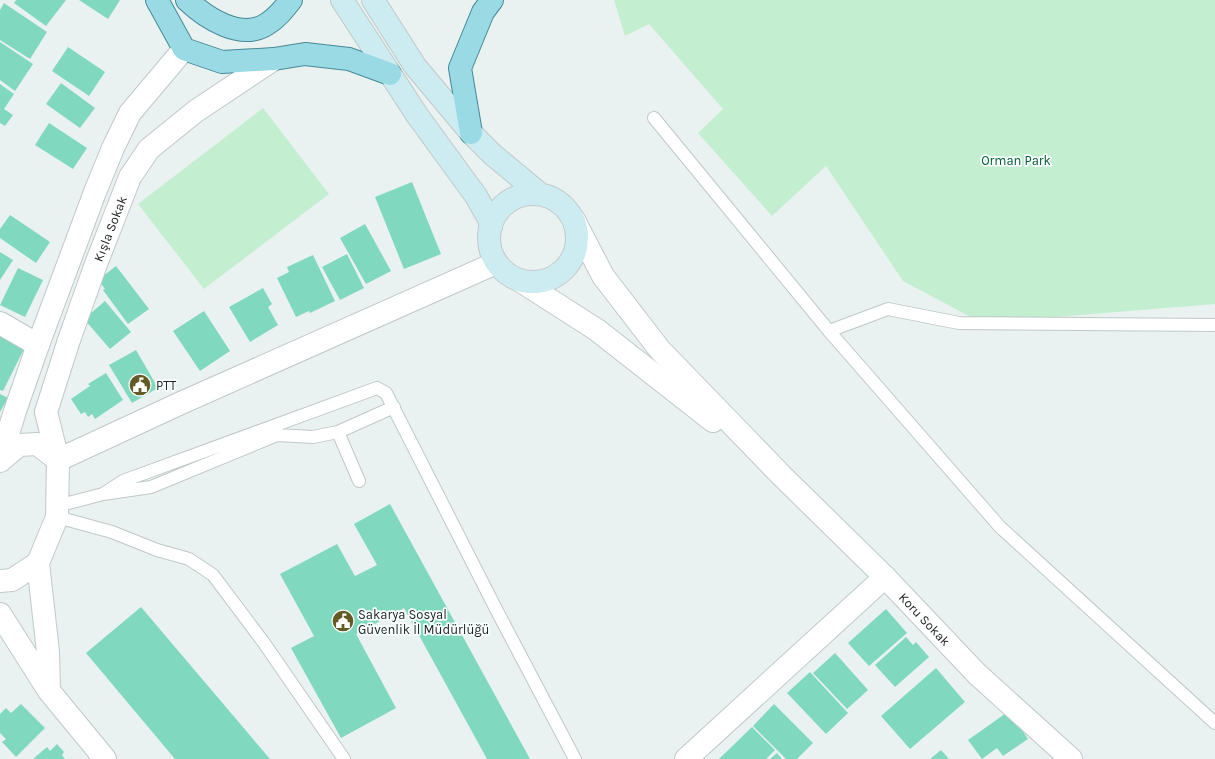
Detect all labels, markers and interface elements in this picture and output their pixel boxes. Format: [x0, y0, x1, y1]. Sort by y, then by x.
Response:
park label: Orman Park [981, 153, 1051, 168]
street label: Kışla Sokak [90, 194, 129, 264]
public building icon: PTT [127, 372, 153, 398]
place label: PTT [156, 378, 177, 393]
street label: Koru Sokak [896, 589, 953, 649]
place label: Sakarya Sosyal Güvenlik İl Müdürlüğü [358, 607, 489, 637]
public building icon: Sakarya Sosyal Güvenlik İl Müdürlüğü [330, 608, 356, 634]

